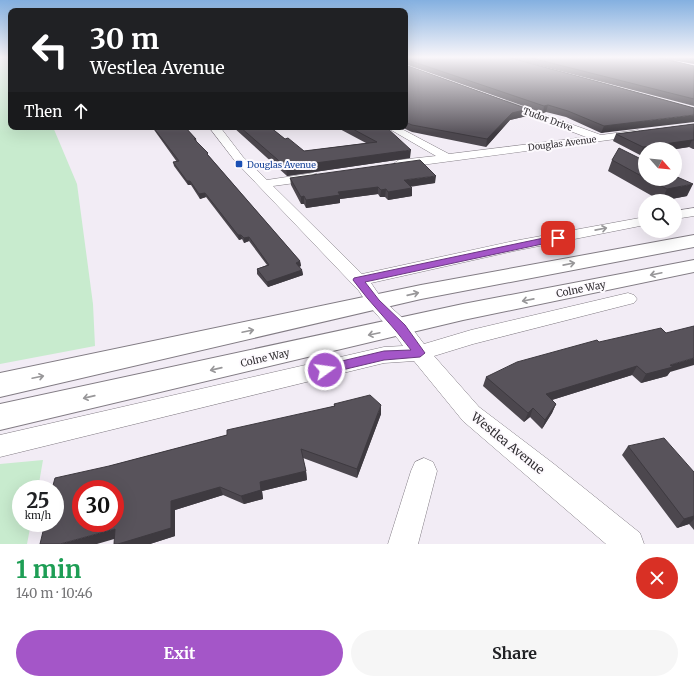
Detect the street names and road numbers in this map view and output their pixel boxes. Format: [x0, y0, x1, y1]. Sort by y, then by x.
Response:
street label: Tudor Drive [522, 105, 575, 133]
street label: Douglas Avenue [527, 133, 597, 153]
street label: Colne Way [555, 278, 607, 300]
street label: Colne Way [239, 346, 291, 370]
street label: Westlea Avenue [468, 408, 548, 477]

